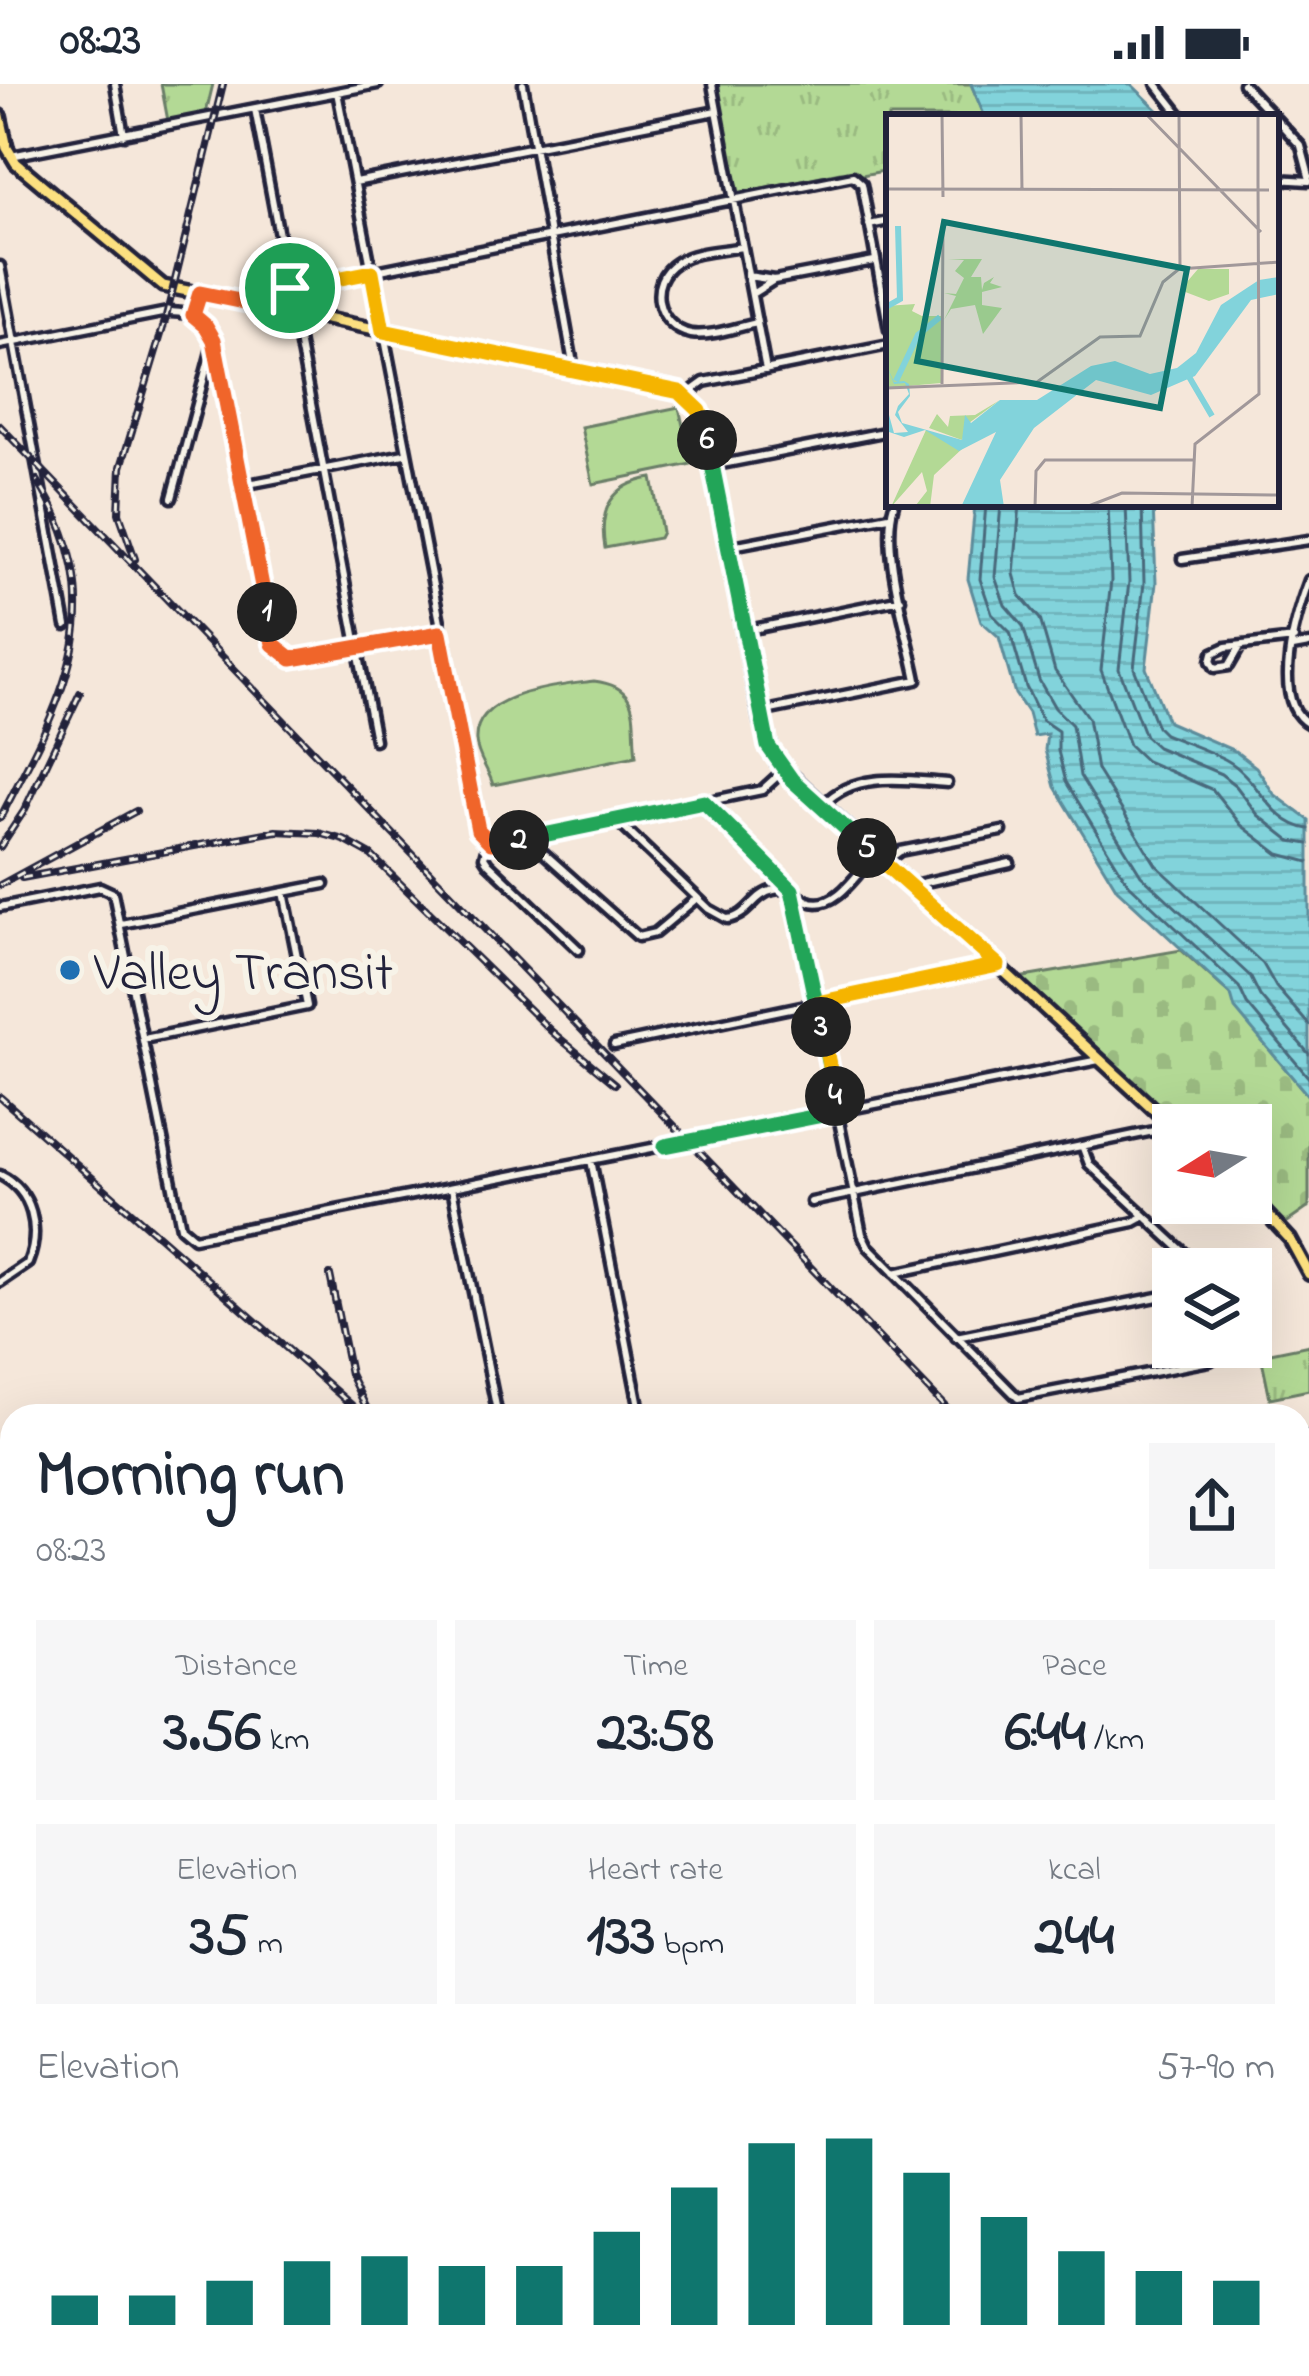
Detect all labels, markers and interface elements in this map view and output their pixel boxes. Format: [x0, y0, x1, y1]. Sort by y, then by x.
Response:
text: 08:23 [60, 9, 141, 75]
inset map [886, 114, 1279, 507]
pin [239, 237, 341, 339]
icon: arrive [257, 255, 323, 321]
pin: 6 [677, 410, 737, 470]
text: 6 [700, 416, 714, 464]
pin: 1 [237, 582, 297, 642]
text: 1 [262, 588, 272, 636]
pin: 2 [489, 810, 549, 870]
text: 2 [511, 816, 527, 864]
pin: 5 [837, 818, 897, 878]
text: 5 [858, 824, 876, 872]
place label: Valley Transit [93, 937, 393, 1015]
marker: Valley Transit [57, 957, 83, 983]
pin: 3 [791, 997, 851, 1057]
text: 3 [814, 1003, 828, 1051]
pin: 4 [805, 1066, 865, 1126]
text: 4 [828, 1072, 842, 1120]
north arrow [1152, 1104, 1272, 1224]
map controls [1152, 1104, 1272, 1368]
button: layers [1152, 1248, 1272, 1368]
text: Morning run [36, 1430, 345, 1526]
button: share [1149, 1443, 1275, 1569]
text: 08:23 [36, 1523, 106, 1580]
text: Distance [176, 1643, 297, 1691]
text: Time [623, 1643, 688, 1691]
text: Pace [1042, 1643, 1107, 1691]
text: 3.56 [163, 1691, 261, 1778]
text: 23:58 [597, 1691, 714, 1778]
text: 6:44 [1005, 1691, 1086, 1778]
text: km [261, 1717, 310, 1765]
text: /km [1086, 1717, 1144, 1765]
text: Elevation [176, 1847, 297, 1895]
text: Heart rate [588, 1847, 723, 1895]
text: kcal [1048, 1847, 1101, 1895]
text: 35 [190, 1895, 249, 1982]
text: 133 [587, 1895, 655, 1982]
text: 244 [1035, 1895, 1114, 1982]
text: m [249, 1921, 283, 1969]
text: bpm [655, 1921, 724, 1969]
text: Elevation [36, 2040, 179, 2097]
text: 57–90 m [1157, 2040, 1275, 2097]

